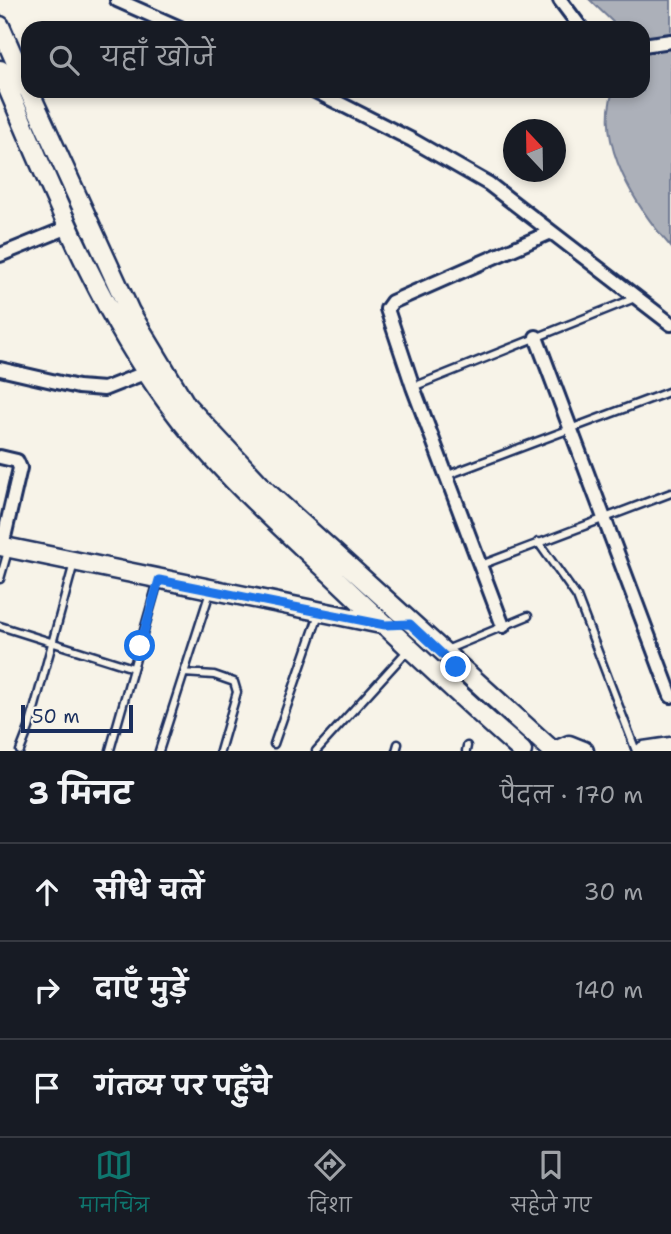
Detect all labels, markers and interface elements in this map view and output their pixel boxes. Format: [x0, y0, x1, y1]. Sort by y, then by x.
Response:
search box [21, 21, 650, 98]
text: यहाँ खोजें [101, 39, 215, 74]
icon: search [45, 41, 83, 79]
north arrow [503, 119, 566, 182]
route start [124, 630, 155, 661]
route end [440, 651, 471, 682]
scale bar [21, 702, 133, 734]
text: 50 m [32, 704, 80, 729]
text: 3 मिनट [28, 773, 132, 814]
text: पैदल · 170 m [500, 780, 643, 810]
text: सीधे चलें [95, 872, 204, 907]
icon: ahead [28, 873, 66, 911]
text: 30 m [584, 877, 643, 907]
text: दाएँ मुड़ें [95, 970, 188, 1005]
icon: right [28, 971, 66, 1009]
text: 140 m [575, 975, 643, 1005]
text: गंतव्य पर पहुँचे [95, 1068, 271, 1103]
icon: arrive [28, 1069, 66, 1107]
tab: मानचित्र [80, 1146, 149, 1226]
tab: दिशा [309, 1146, 352, 1226]
tab: सहेजे गए [511, 1146, 591, 1226]

